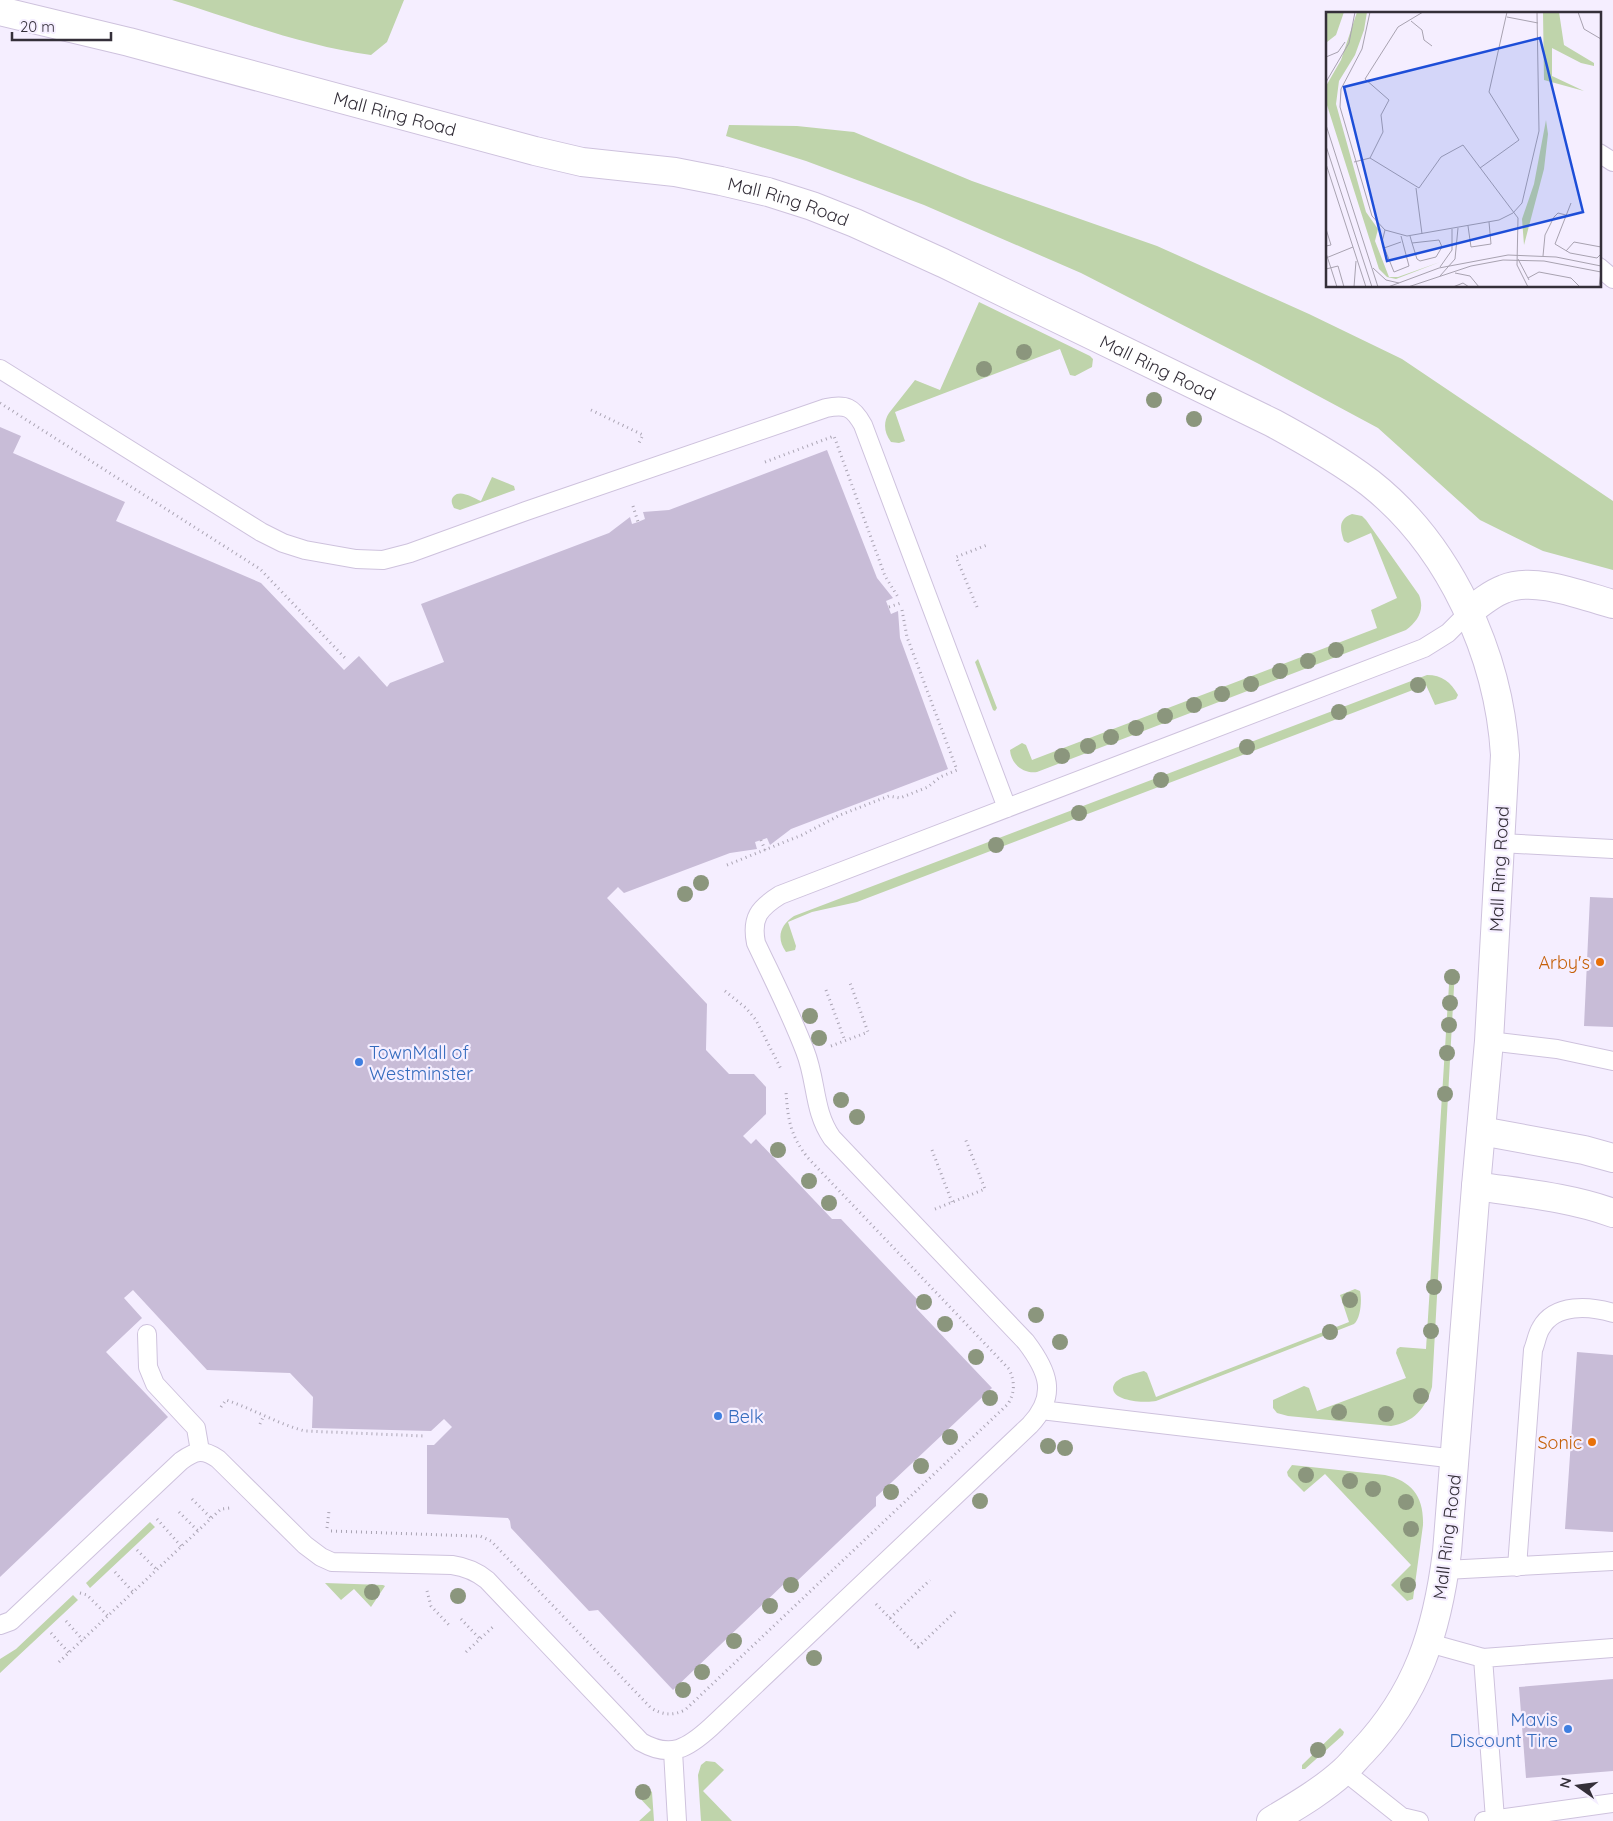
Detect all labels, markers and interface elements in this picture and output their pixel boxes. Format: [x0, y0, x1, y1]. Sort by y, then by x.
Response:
scale bar [12, 10, 111, 42]
inset map [1326, 12, 1600, 288]
text: 20 m [20, 17, 55, 36]
street label: Mall Ring Road [331, 86, 459, 141]
street label: Mall Ring Road [725, 171, 852, 231]
street label: Mall Ring Road [1096, 329, 1220, 405]
street label: Mall Ring Road [1484, 805, 1514, 933]
place label: Arby's [1538, 951, 1590, 974]
marker: Arby's [1594, 956, 1606, 968]
place label: TownMall of Westminster [369, 1041, 473, 1085]
marker: TownMall of Westminster [353, 1056, 365, 1068]
place label: Belk [728, 1405, 764, 1428]
marker: Belk [712, 1410, 724, 1422]
place label: Sonic [1537, 1431, 1582, 1454]
marker: Sonic [1586, 1436, 1598, 1448]
street label: Mall Ring Road [1428, 1473, 1466, 1601]
place label: Mavis Discount Tire [1449, 1708, 1558, 1752]
marker: Mavis Discount Tire [1562, 1723, 1574, 1735]
north arrow [1553, 1761, 1603, 1811]
text: N [1555, 1776, 1575, 1790]

